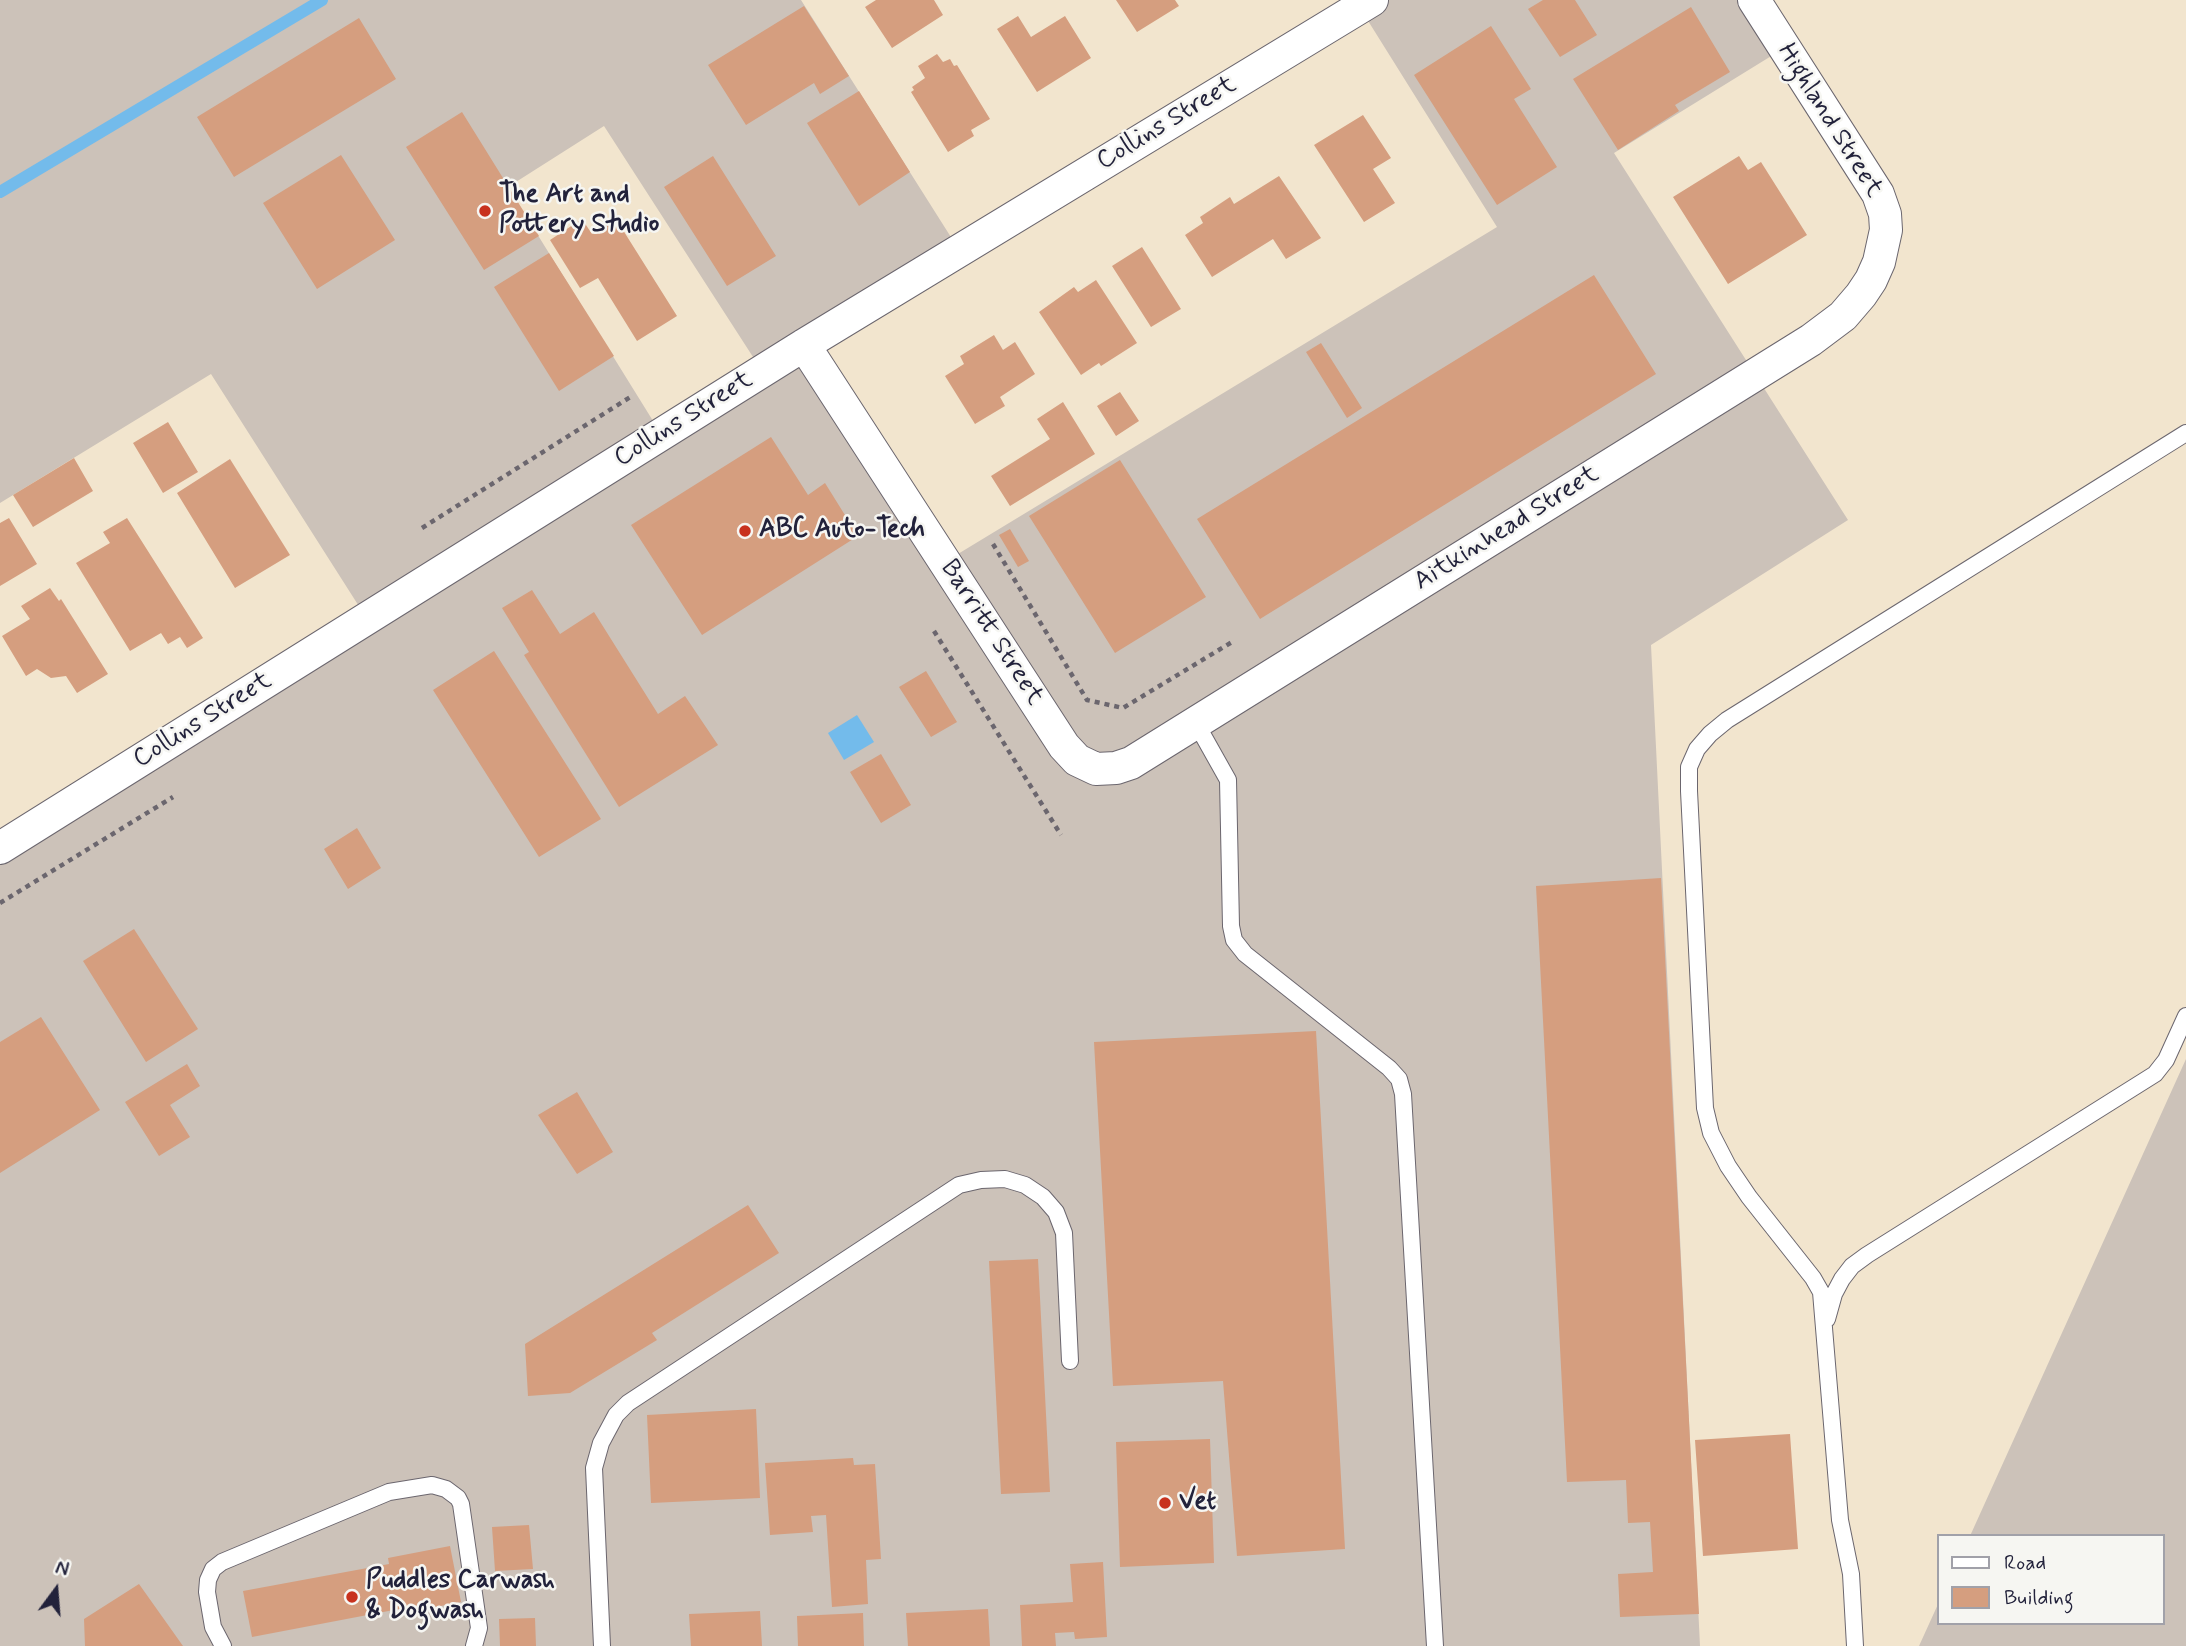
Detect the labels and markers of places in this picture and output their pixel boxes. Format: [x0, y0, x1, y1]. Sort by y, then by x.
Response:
place label: The Art and Pottery Studio [499, 180, 659, 242]
marker: The Art and Pottery Studio [477, 203, 493, 219]
place label: ABC Auto-Tech [759, 515, 925, 547]
marker: ABC Auto-Tech [737, 523, 753, 539]
place label: Vet [1179, 1487, 1216, 1519]
marker: Vet [1157, 1495, 1173, 1511]
place label: Puddles Carwash & Dogwash [366, 1566, 555, 1628]
marker: Puddles Carwash & Dogwash [344, 1589, 360, 1605]

